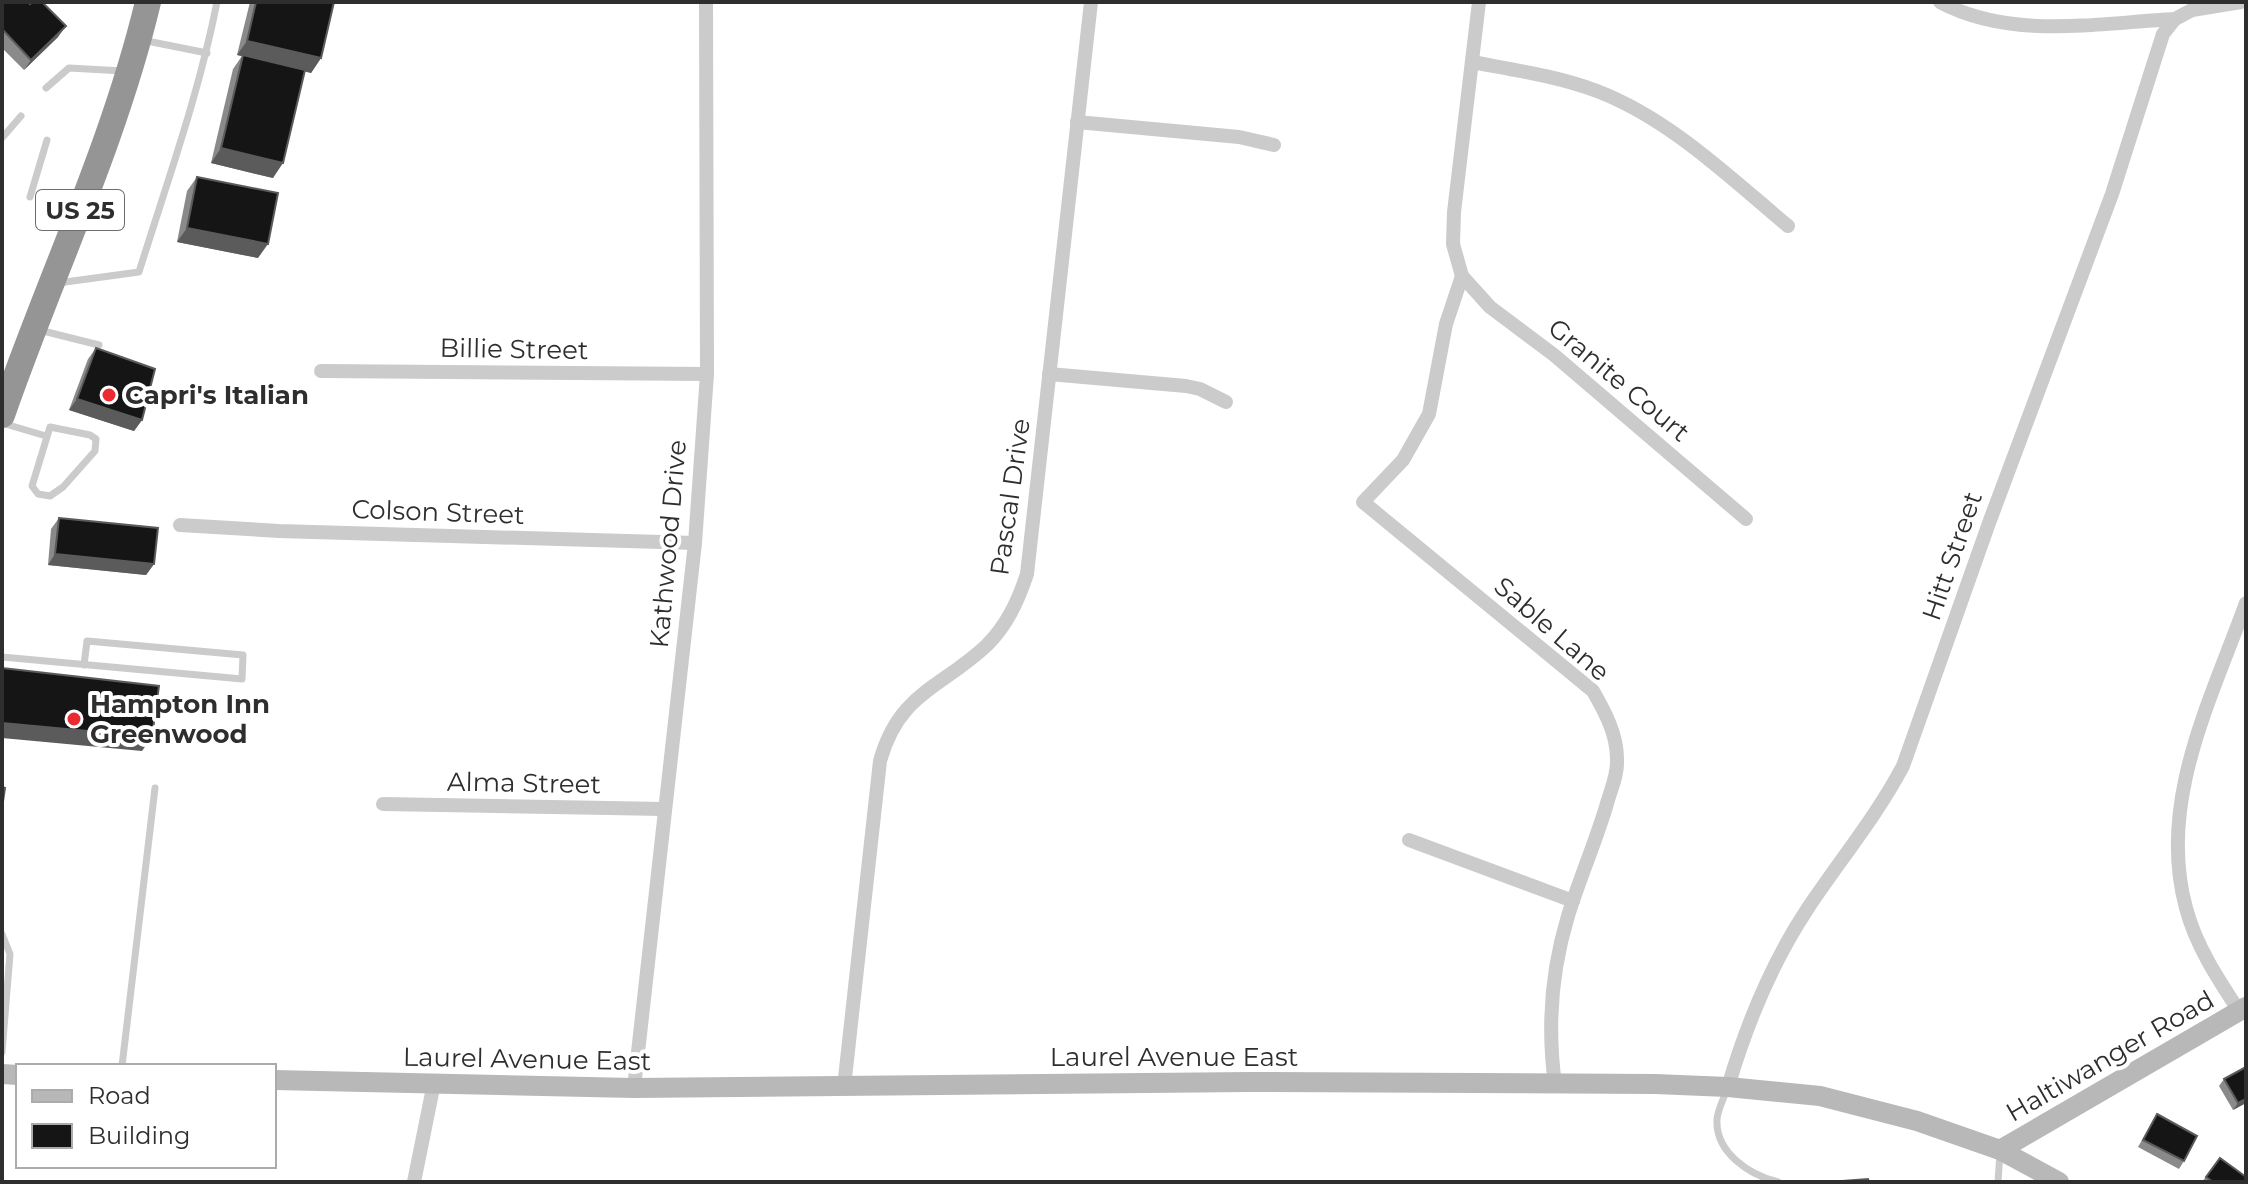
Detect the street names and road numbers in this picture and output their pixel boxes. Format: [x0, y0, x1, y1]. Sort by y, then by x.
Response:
road number: US 25 [36, 190, 124, 230]
street label: Granite Court [1542, 312, 1696, 448]
street label: Billie Street [439, 332, 589, 366]
street label: Pascal Drive [983, 416, 1037, 578]
street label: Kathwood Drive [643, 439, 693, 649]
street label: Hitt Street [1915, 487, 1989, 625]
street label: Colson Street [351, 493, 525, 531]
street label: Sable Lane [1488, 570, 1616, 688]
street label: Alma Street [447, 766, 601, 800]
street label: Haltiwanger Road [2000, 983, 2220, 1129]
street label: Laurel Avenue East [403, 1041, 651, 1077]
street label: Laurel Avenue East [1050, 1041, 1298, 1073]

